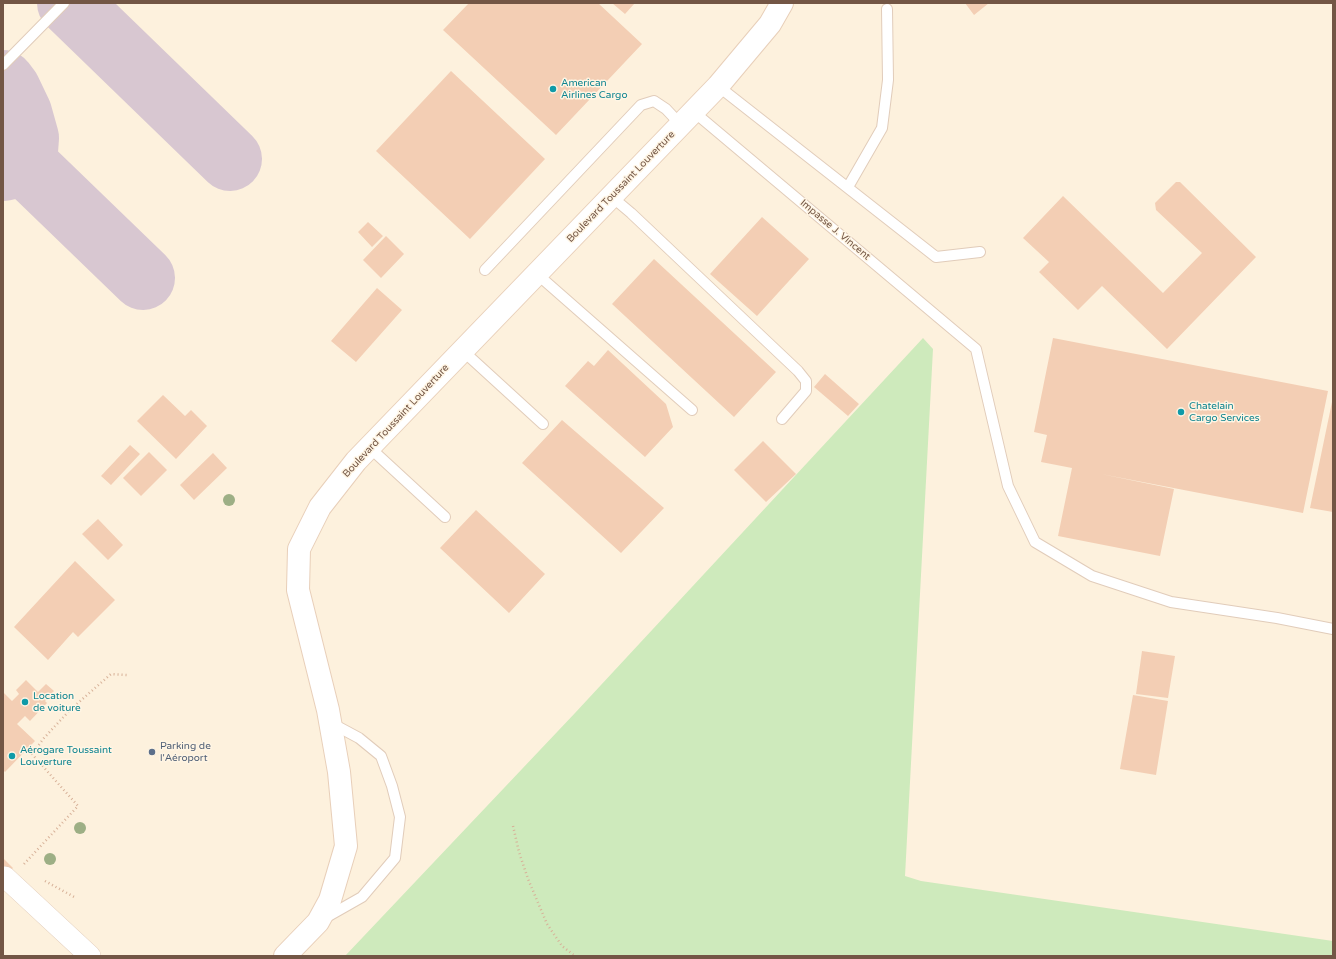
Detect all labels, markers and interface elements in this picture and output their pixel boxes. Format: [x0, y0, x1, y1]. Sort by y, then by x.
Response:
place label: American Airlines Cargo [561, 77, 627, 100]
marker: American Airlines Cargo [548, 84, 558, 94]
street label: Boulevard Toussaint Louverture [565, 129, 677, 245]
street label: Impasse J. Vincent [798, 197, 872, 263]
street label: Boulevard Toussaint Louverture [340, 362, 452, 480]
place label: Chatelain Cargo Services [1189, 400, 1259, 424]
marker: Chatelain Cargo Services [1176, 407, 1186, 417]
place label: Location de voiture [33, 690, 81, 714]
marker: Location de voiture [20, 697, 30, 707]
place label: Parking de l'Aéroport [160, 740, 211, 764]
place label: Aérogare Toussaint Louverture [20, 744, 112, 768]
marker: Parking de l'Aéroport [147, 747, 157, 757]
marker: Aérogare Toussaint Louverture [7, 751, 17, 761]

